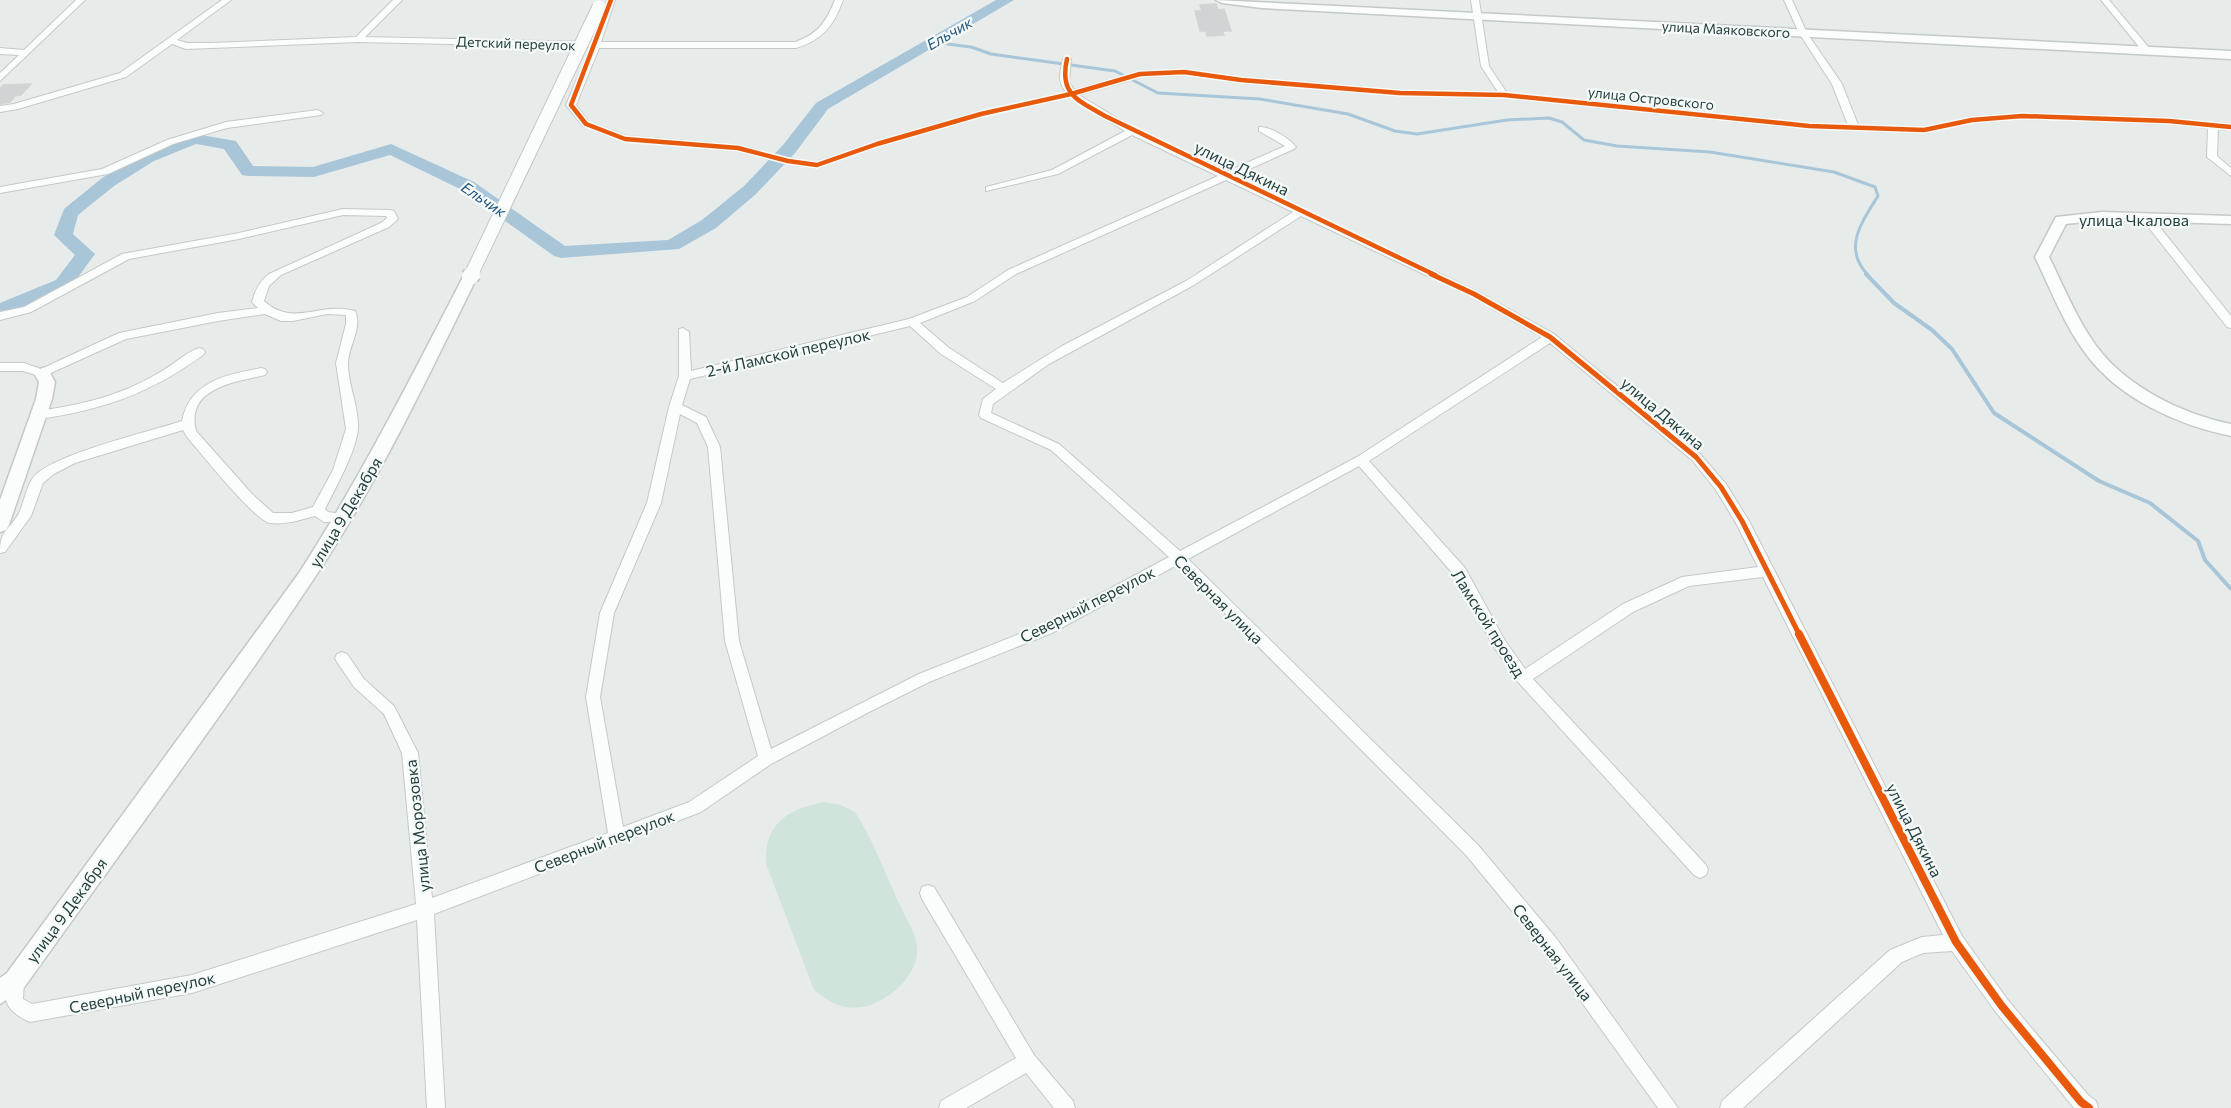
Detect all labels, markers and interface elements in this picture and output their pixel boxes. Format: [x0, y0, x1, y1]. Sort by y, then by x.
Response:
water label: Ельчик [923, 12, 976, 53]
street label: улица Маяковского [1661, 17, 1791, 41]
street label: Детский переулок [456, 32, 577, 54]
street label: улица Островского [1587, 83, 1715, 113]
street label: улица Дякина [1192, 137, 1292, 199]
water label: Ельчик [458, 178, 511, 221]
street label: улица Чкалова [2079, 210, 2189, 229]
street label: 2-й Ламской переулок [704, 324, 872, 380]
street label: улица Дякина [1617, 373, 1709, 453]
street label: улица 9 Декабря [305, 454, 385, 570]
street label: Северная улица [1170, 550, 1268, 648]
street label: Северный переулок [1016, 562, 1158, 646]
street label: Ламской проезд [1448, 566, 1530, 681]
street label: улица Морозовка [401, 759, 433, 893]
street label: улица Дякина [1883, 780, 1947, 880]
street label: Северный переулок [531, 805, 677, 877]
street label: улица 9 Декабря [22, 854, 110, 966]
street label: Северная улица [1509, 900, 1597, 1004]
street label: Северный переулок [67, 967, 217, 1017]

